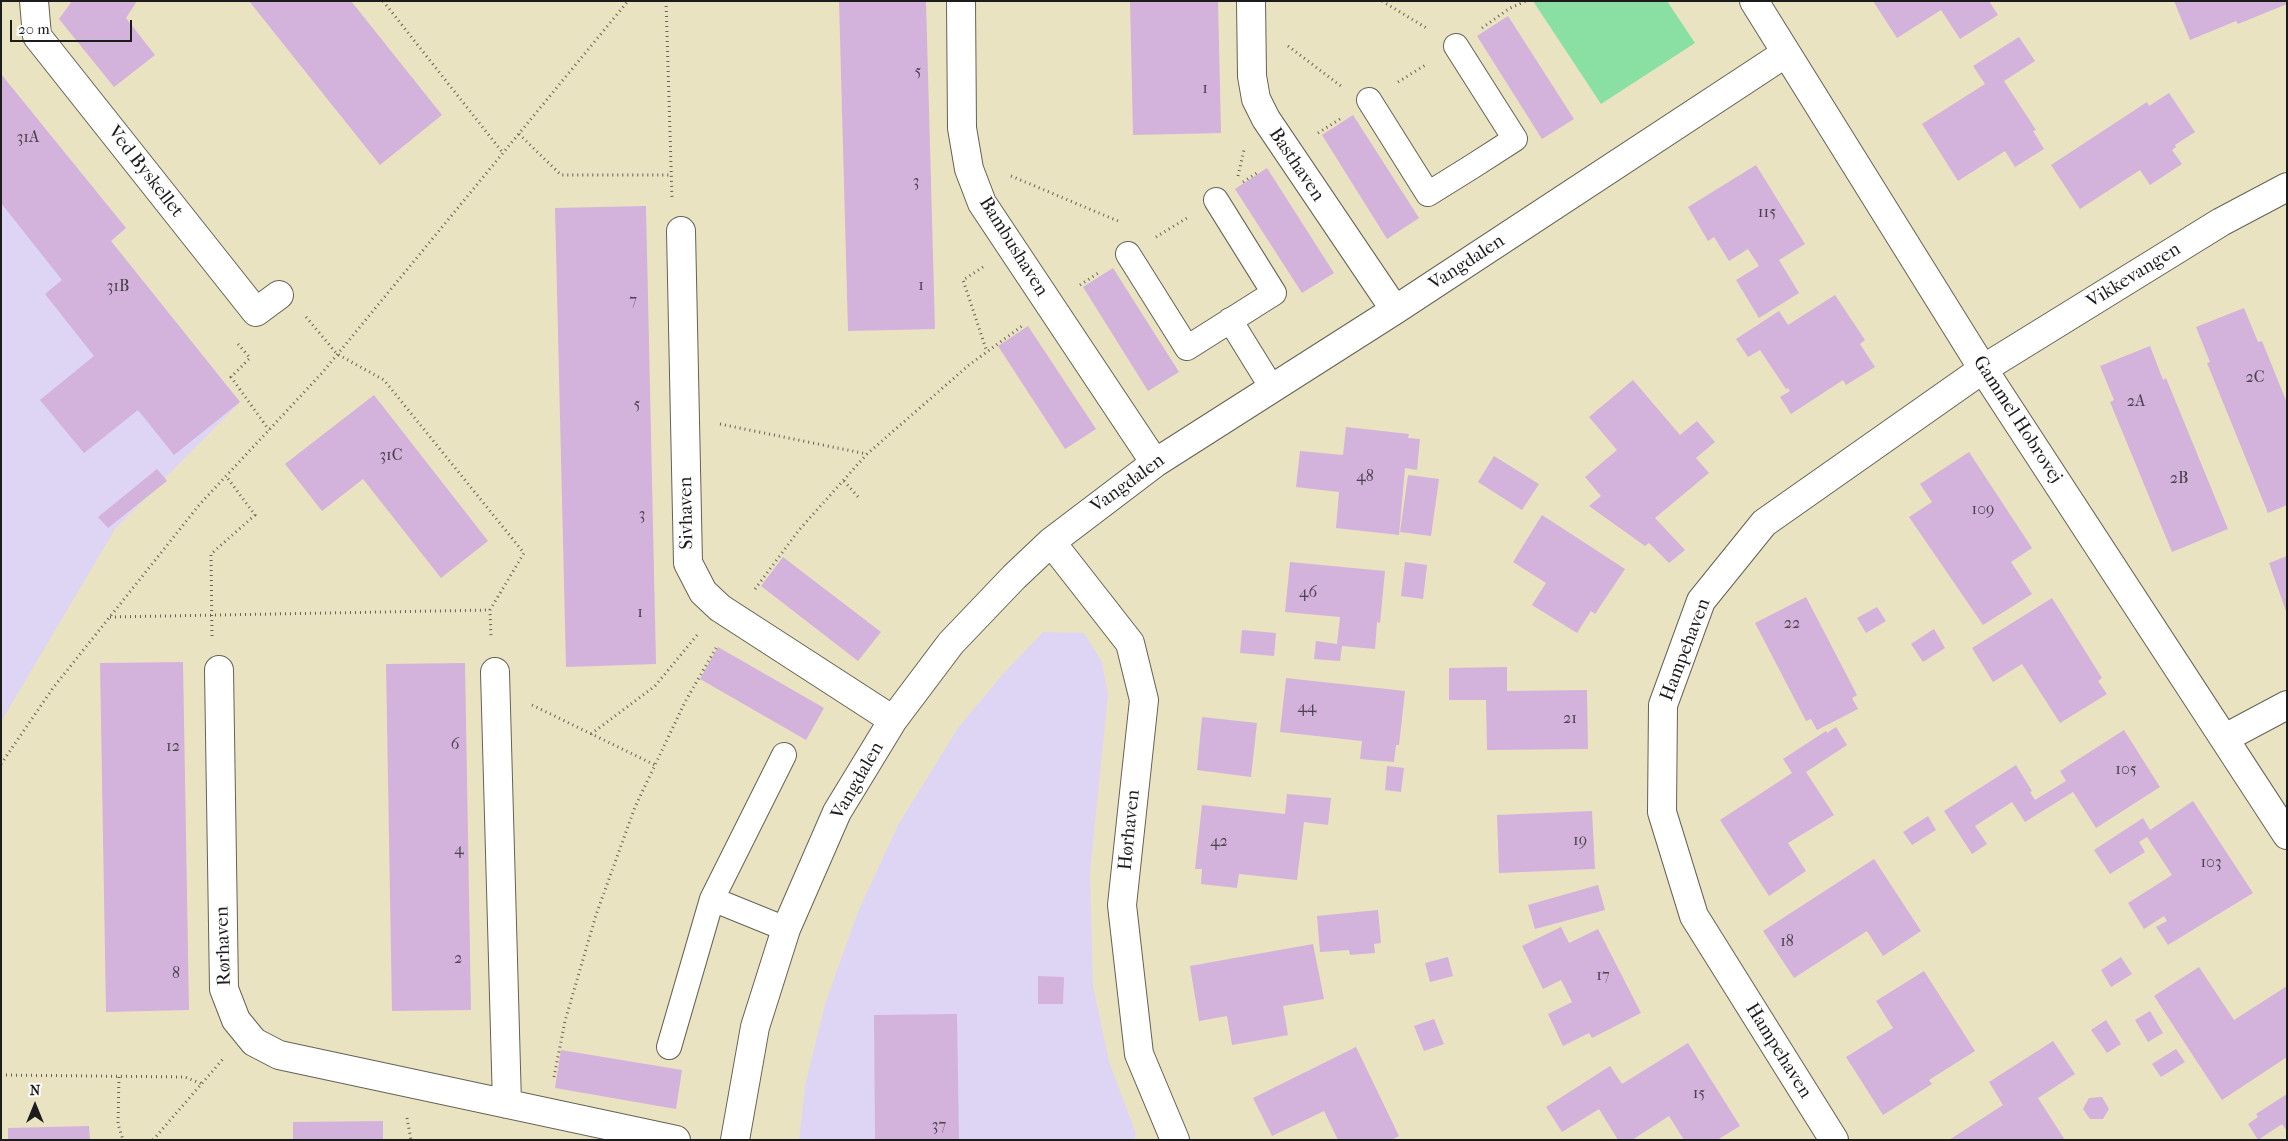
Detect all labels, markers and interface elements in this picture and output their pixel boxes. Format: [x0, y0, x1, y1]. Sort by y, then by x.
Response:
scale bar [12, 10, 135, 42]
text: 20 m [18, 20, 50, 38]
house number: 5 [915, 62, 921, 82]
house number: 1 [1202, 79, 1208, 99]
street label: Ved Byskellet [102, 122, 188, 222]
street label: Basthaven [1263, 124, 1329, 206]
house number: 31A [17, 128, 39, 148]
house number: 3 [913, 172, 919, 192]
street label: Bambushaven [973, 193, 1053, 301]
house number: 115 [1758, 203, 1776, 223]
street label: Vangdalen [1425, 230, 1509, 296]
street label: Vikkevangen [2083, 238, 2185, 314]
house number: 1 [918, 276, 924, 296]
house number: 31B [107, 277, 129, 297]
house number: 7 [629, 291, 637, 311]
street label: Gammel Hobrovej [1967, 352, 2067, 488]
house number: 2C [2246, 368, 2264, 388]
house number: 2A [2127, 392, 2145, 412]
house number: 5 [634, 395, 640, 415]
house number: 31C [379, 446, 403, 466]
street label: Vangdalen [1087, 450, 1169, 518]
house number: 48 [1356, 467, 1374, 487]
house number: 2B [2170, 469, 2188, 489]
street label: Sivhaven [675, 476, 699, 550]
house number: 109 [1972, 500, 1994, 520]
house number: 3 [639, 505, 645, 525]
house number: 46 [1299, 583, 1317, 603]
street label: Hampehaven [1656, 596, 1716, 704]
house number: 1 [637, 603, 643, 623]
house number: 22 [1784, 614, 1800, 634]
house number: 44 [1298, 698, 1316, 718]
house number: 21 [1563, 709, 1577, 729]
house number: 6 [451, 735, 459, 755]
house number: 12 [166, 737, 180, 757]
street label: Vangdalen [827, 738, 889, 824]
house number: 105 [2115, 760, 2137, 780]
street label: Hørhaven [1114, 789, 1146, 871]
house number: 19 [1573, 831, 1587, 851]
house number: 42 [1210, 832, 1228, 852]
house number: 4 [454, 840, 464, 860]
house number: 103 [2200, 853, 2222, 873]
street label: Rørhaven [211, 906, 237, 986]
house number: 18 [1780, 932, 1794, 952]
house number: 2 [454, 949, 462, 969]
house number: 8 [172, 964, 180, 984]
house number: 17 [1596, 966, 1610, 986]
street label: Hampehaven [1740, 999, 1816, 1103]
north arrow [10, 1081, 60, 1131]
text: N [30, 1082, 40, 1099]
house number: 15 [1693, 1084, 1705, 1104]
house number: 37 [932, 1116, 946, 1136]

